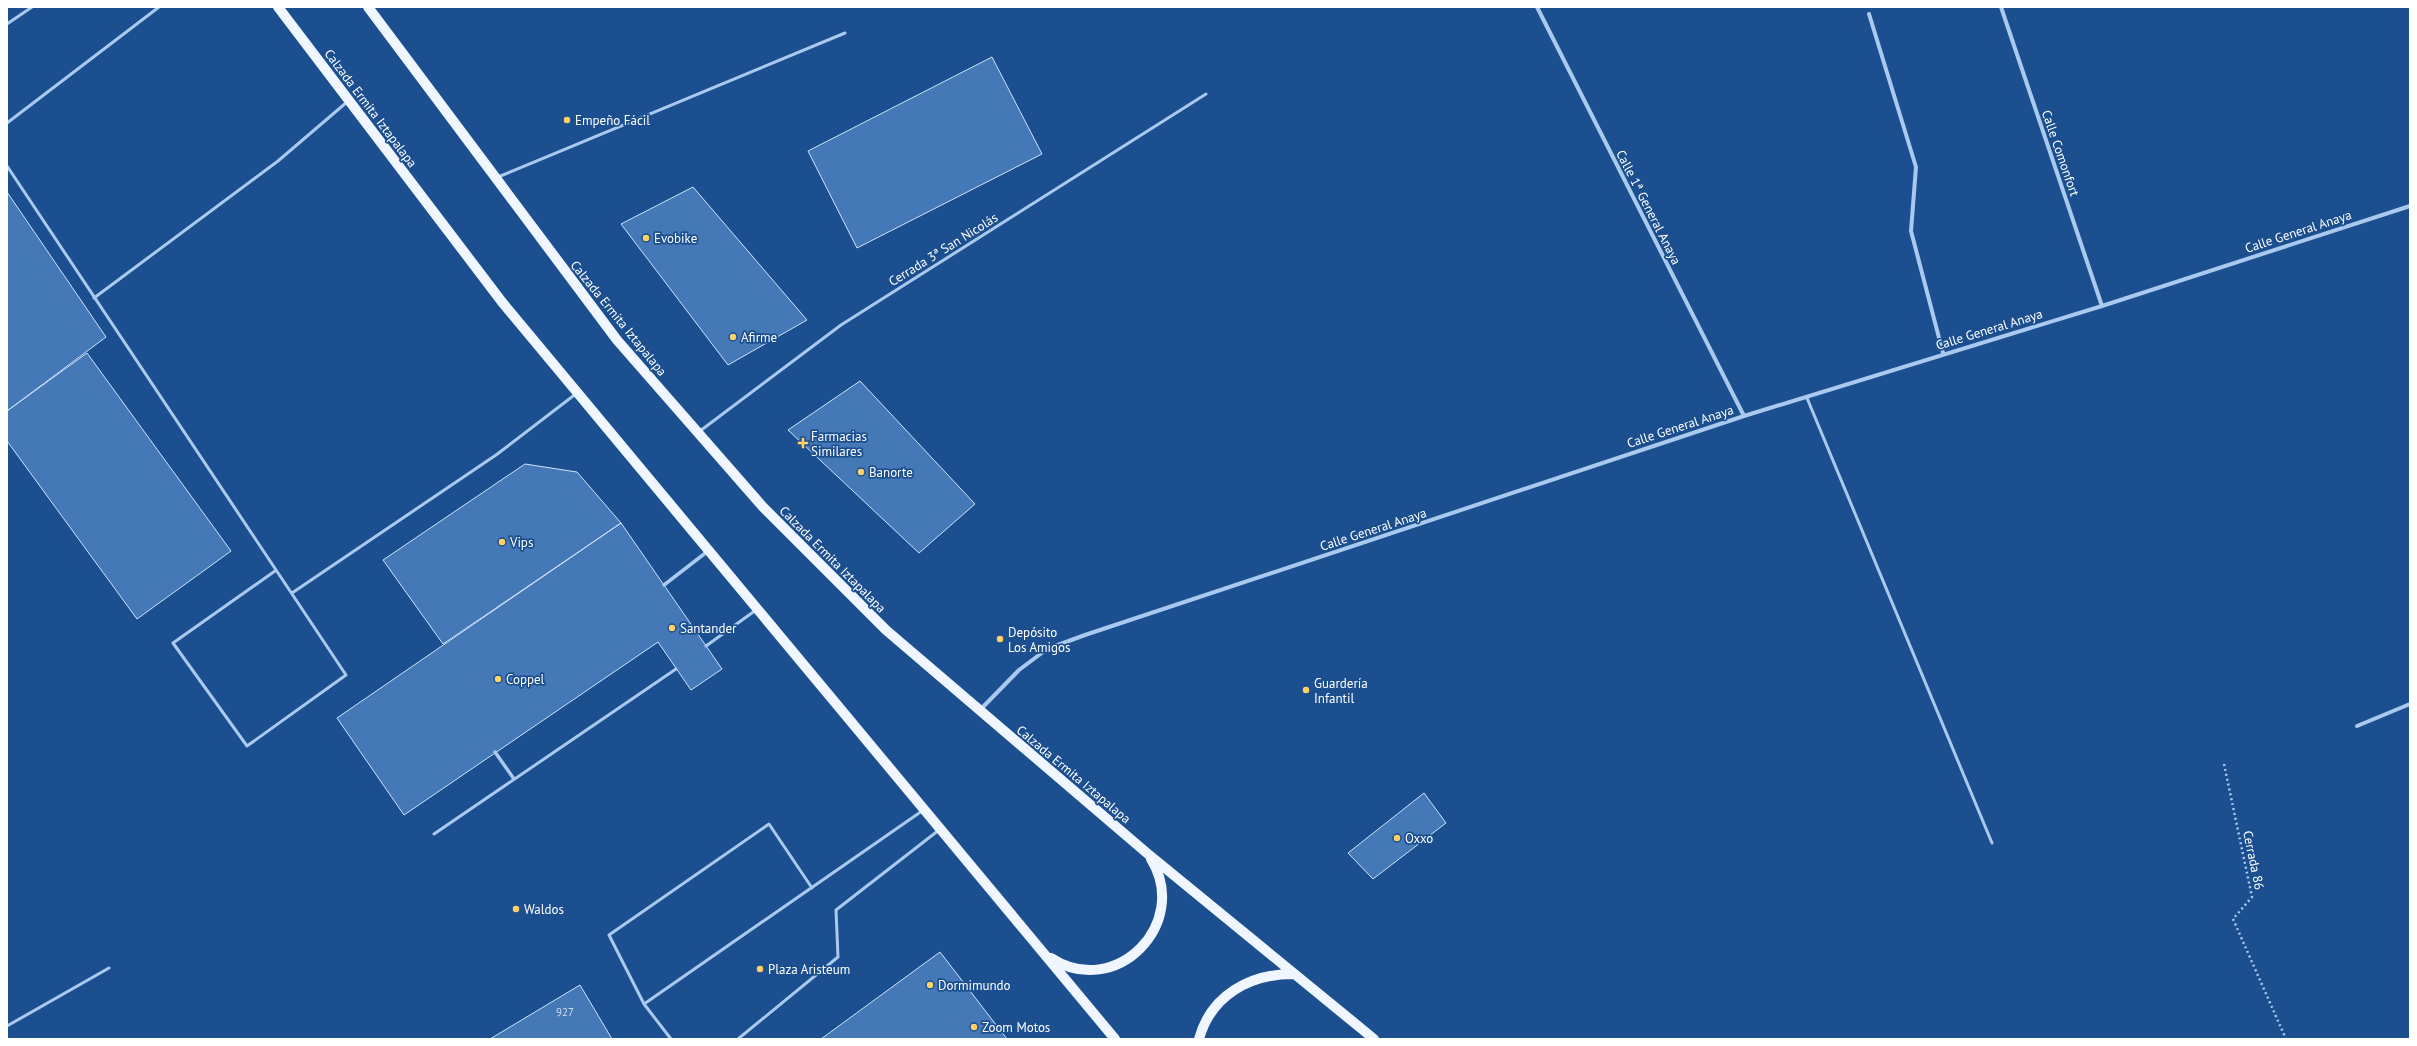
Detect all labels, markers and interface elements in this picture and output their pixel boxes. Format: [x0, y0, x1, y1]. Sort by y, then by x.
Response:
street label: Calzada Ermita Iztapalapa [320, 46, 421, 171]
street label: Calle Comonfort [2038, 108, 2083, 199]
place label: Empeño Fácil [575, 112, 650, 129]
marker: Empeño Fácil [562, 115, 572, 125]
street label: Calle 1ª General Anaya [1612, 147, 1685, 267]
street label: Calle General Anaya [2243, 206, 2354, 257]
street label: Cerrada 3ª San Nicolás [885, 209, 1001, 290]
place label: Evobike [654, 230, 697, 247]
marker: Evobike [641, 233, 651, 243]
street label: Calzada Ermita Iztapalapa [567, 257, 671, 380]
street label: Calle General Anaya [1934, 305, 2045, 354]
place label: Afirme [741, 329, 777, 346]
marker: Afirme [728, 332, 738, 342]
street label: Calle General Anaya [1625, 401, 1736, 452]
place label: Farmacias Similares [811, 428, 867, 460]
marker: Farmacias Similares [798, 438, 808, 448]
place label: Banorte [869, 464, 913, 481]
marker: Banorte [856, 467, 866, 477]
street label: Calzada Ermita Iztapalapa [776, 502, 890, 616]
street label: Calle General Anaya [1318, 504, 1429, 555]
place label: Vips [509, 534, 533, 551]
marker: Vips [497, 537, 507, 547]
place label: Santander [680, 620, 737, 637]
marker: Santander [667, 623, 677, 633]
place label: Depósito Los Amigos [1008, 624, 1071, 656]
marker: Depósito Los Amigos [995, 634, 1005, 644]
place label: Coppel [506, 671, 545, 688]
marker: Coppel [493, 674, 503, 684]
place label: Guardería Infantil [1314, 675, 1368, 707]
marker: Guardería Infantil [1301, 685, 1311, 695]
street label: Calzada Ermita Iztapalapa [1013, 722, 1134, 827]
street label: Cerrada 86 [2239, 829, 2268, 891]
place label: Oxxo [1405, 830, 1433, 847]
marker: Oxxo [1392, 833, 1402, 843]
place label: Waldos [524, 901, 564, 918]
marker: Waldos [511, 904, 521, 914]
place label: Plaza Aristeum [768, 961, 850, 978]
marker: Plaza Aristeum [755, 964, 765, 974]
place label: Dormimundo [938, 977, 1011, 994]
marker: Dormimundo [925, 980, 935, 990]
house number: 927 [556, 1005, 574, 1019]
place label: Zoom Motos [982, 1019, 1050, 1036]
marker: Zoom Motos [969, 1022, 979, 1032]

